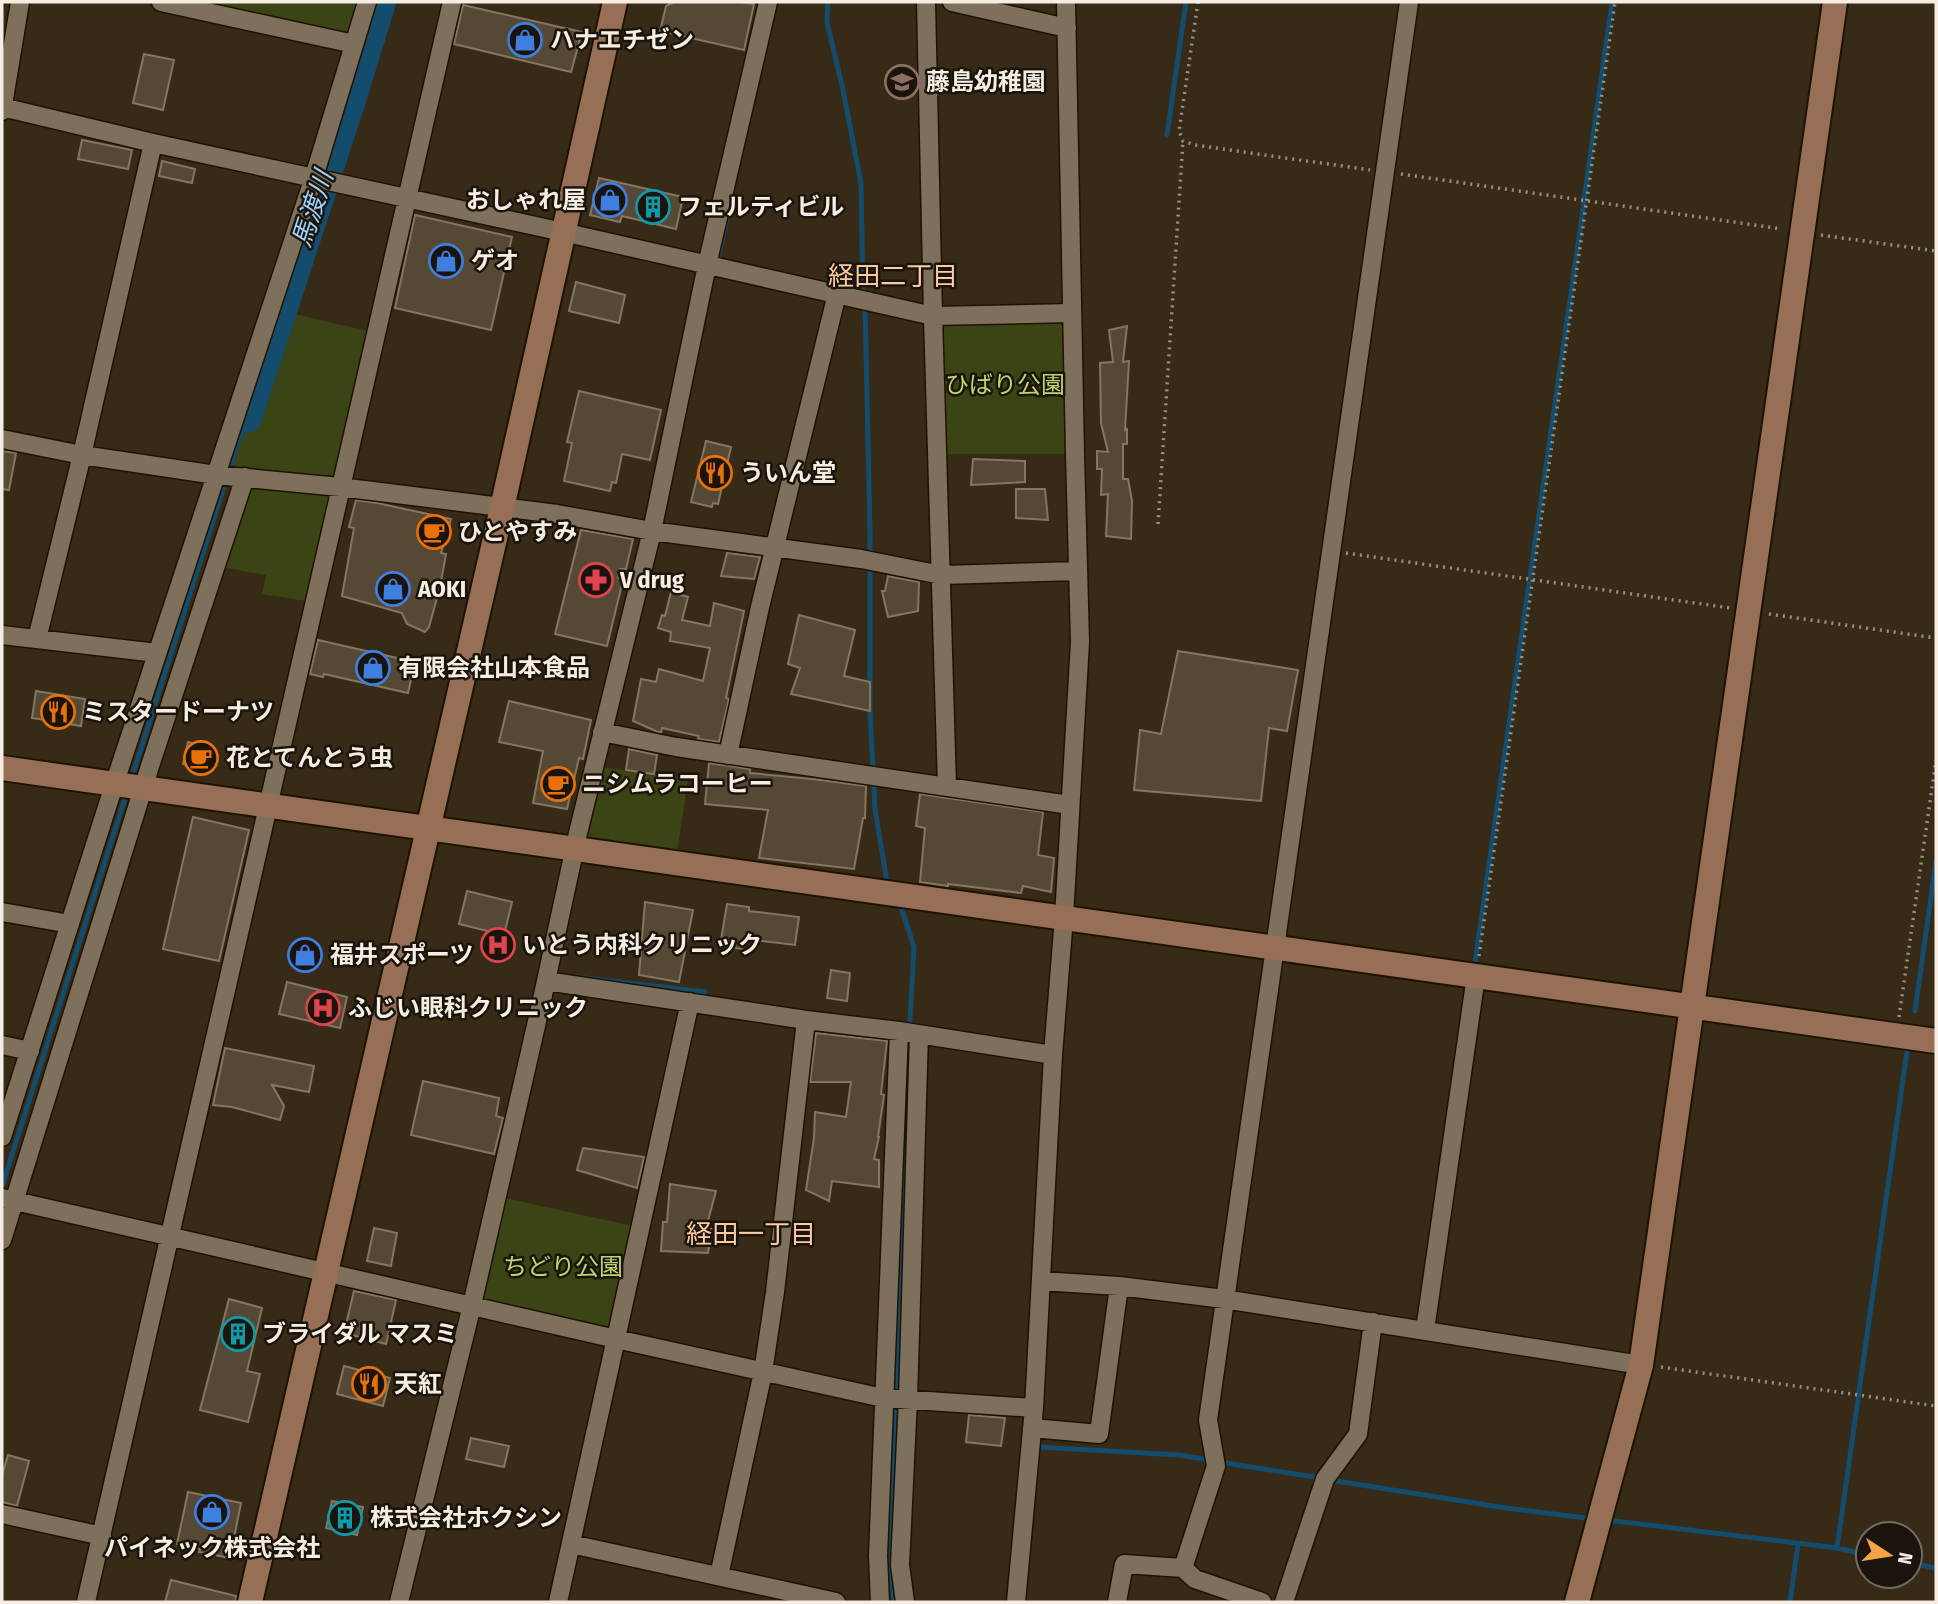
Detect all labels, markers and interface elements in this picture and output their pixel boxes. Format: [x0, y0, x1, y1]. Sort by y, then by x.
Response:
shop icon: ハナエチゼン [506, 21, 544, 59]
place label: ハナエチゼン [550, 26, 694, 54]
school or university icon: 藤島幼稚園 [883, 63, 921, 101]
place label: 藤島幼稚園 [926, 68, 1046, 96]
water label: 馬渡川 [286, 164, 341, 251]
shop icon: おしゃれ屋 [591, 181, 629, 219]
place label: おしゃれ屋 [466, 186, 586, 214]
building icon: フェルティビル [634, 188, 672, 226]
place label: フェルティビル [678, 193, 845, 221]
shop icon: ゲオ [427, 242, 465, 280]
place label: ゲオ [471, 247, 519, 275]
district label: 経田二丁目 [828, 261, 958, 292]
park label: ひばり公園 [945, 371, 1065, 399]
restaurant icon: ういん堂 [696, 454, 734, 492]
place label: ういん堂 [740, 459, 836, 487]
cafe icon: ひとやすみ [415, 513, 453, 551]
place label: ひとやすみ [458, 518, 577, 546]
pharmacy icon: V drug [577, 561, 615, 599]
place label: V drug [619, 566, 684, 594]
shop icon: AOKI [374, 570, 412, 608]
place label: AOKI [417, 575, 466, 603]
shop icon: 有限会社山本食品 [354, 649, 392, 687]
place label: 有限会社山本食品 [398, 654, 590, 682]
restaurant icon: ミスタードーナツ [39, 693, 77, 731]
place label: ミスタードーナツ [82, 698, 274, 726]
cafe icon: 花とてんとう虫 [182, 739, 220, 777]
place label: 花とてんとう虫 [226, 744, 393, 772]
cafe icon: ニシムラコーヒー [539, 765, 577, 803]
place label: ニシムラコーヒー [582, 770, 773, 798]
hospital icon: いとう内科クリニック [479, 926, 517, 964]
place label: いとう内科クリニック [522, 931, 762, 959]
shop icon: 福井スポーツ [286, 936, 324, 974]
place label: 福井スポーツ [330, 941, 474, 969]
hospital icon: ふじい眼科クリニック [304, 989, 342, 1027]
place label: ふじい眼科クリニック [348, 994, 588, 1022]
district label: 経田一丁目 [686, 1219, 816, 1250]
park label: ちどり公園 [503, 1253, 623, 1281]
building icon: ブライダル マスミ [219, 1315, 257, 1353]
place label: ブライダル マスミ [262, 1320, 458, 1348]
restaurant icon: 天紅 [350, 1365, 388, 1403]
place label: 天紅 [394, 1370, 442, 1398]
shop icon: パイネック株式会社 [193, 1493, 231, 1531]
building icon: 株式会社ホクシン [326, 1499, 364, 1537]
place label: 株式会社ホクシン [370, 1504, 562, 1532]
north arrow [1854, 1520, 1924, 1590]
place label: パイネック株式会社 [104, 1534, 320, 1562]
text: N [1893, 1550, 1918, 1566]

